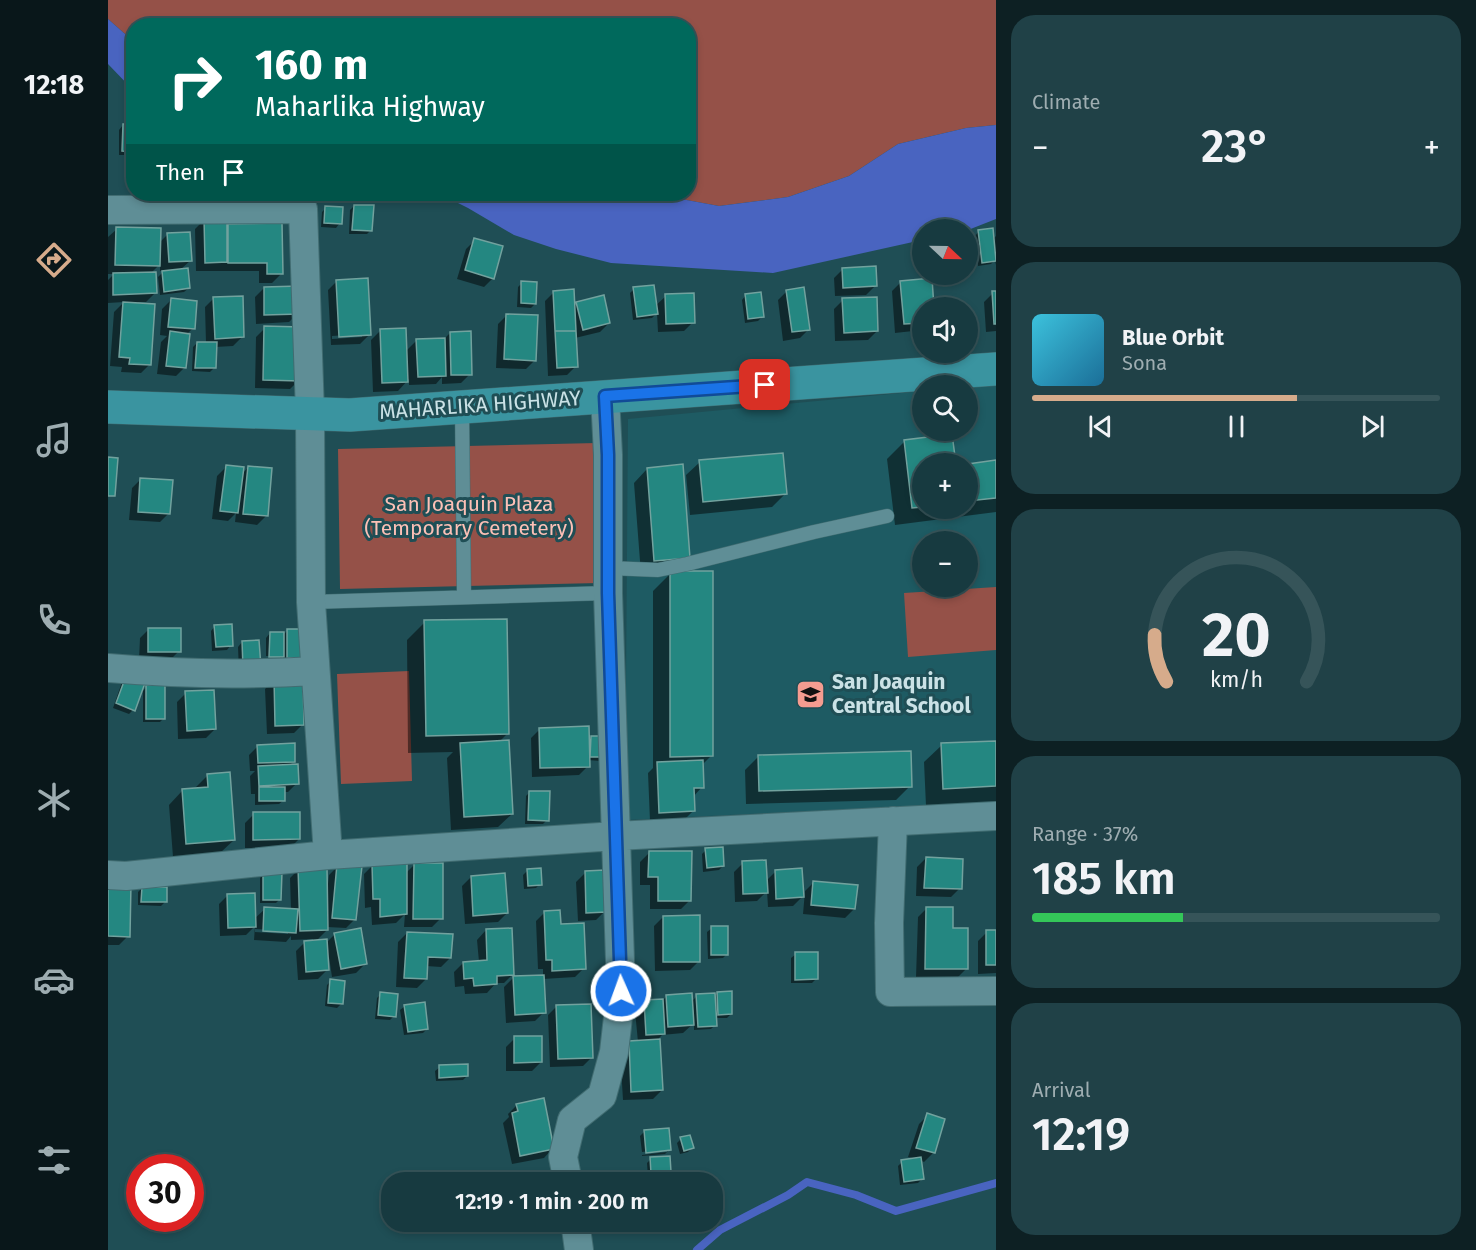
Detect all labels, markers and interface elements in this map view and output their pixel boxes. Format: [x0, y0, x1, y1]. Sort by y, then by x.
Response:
text: 160 m [255, 40, 368, 90]
icon: right [156, 42, 234, 120]
text: 12:18 [24, 69, 84, 101]
text: Climate [1032, 90, 1100, 114]
text: Maharlika Highway [255, 91, 485, 123]
text: 23° [1201, 120, 1271, 174]
text: − [1032, 128, 1049, 168]
text: + [1424, 128, 1440, 168]
icon: arrive [217, 156, 250, 189]
text: Then [156, 159, 205, 186]
north arrow [912, 219, 978, 285]
map controls [912, 219, 978, 597]
icon: directions [33, 239, 75, 281]
button: sound [912, 297, 978, 363]
text: Blue Orbit [1122, 324, 1224, 351]
text: Sona [1122, 351, 1167, 375]
pin [739, 359, 790, 410]
icon: arrive [748, 368, 781, 401]
button: search [912, 375, 978, 441]
street label: MAHARLIKA HIGHWAY [378, 385, 582, 425]
icon: previous [1084, 410, 1117, 443]
icon: pause [1220, 410, 1253, 443]
icon: next [1356, 410, 1389, 443]
icon: music [33, 419, 75, 461]
button: + [912, 453, 978, 519]
park label: San Joaquin Plaza (Temporary Cemetery) [364, 491, 574, 541]
button: − [912, 531, 978, 597]
text: 20 [1202, 598, 1270, 673]
icon: phone [33, 599, 75, 641]
text: km/h [1209, 667, 1263, 693]
place label: San Joaquin Central School [832, 669, 971, 719]
school or university icon: San Joaquin Central School [795, 678, 827, 710]
icon: climate [33, 779, 75, 821]
text: Range · 37% [1032, 822, 1138, 846]
text: 185 km [1032, 852, 1176, 906]
icon: car [33, 959, 75, 1001]
position arrow [589, 959, 653, 1023]
text: Arrival [1032, 1078, 1091, 1102]
text: 12:19 [1032, 1108, 1130, 1162]
icon: filters [33, 1139, 75, 1181]
speed limit sign: 30 [126, 1154, 204, 1232]
text: 12:19 · 1 min · 200 m [455, 1188, 649, 1215]

